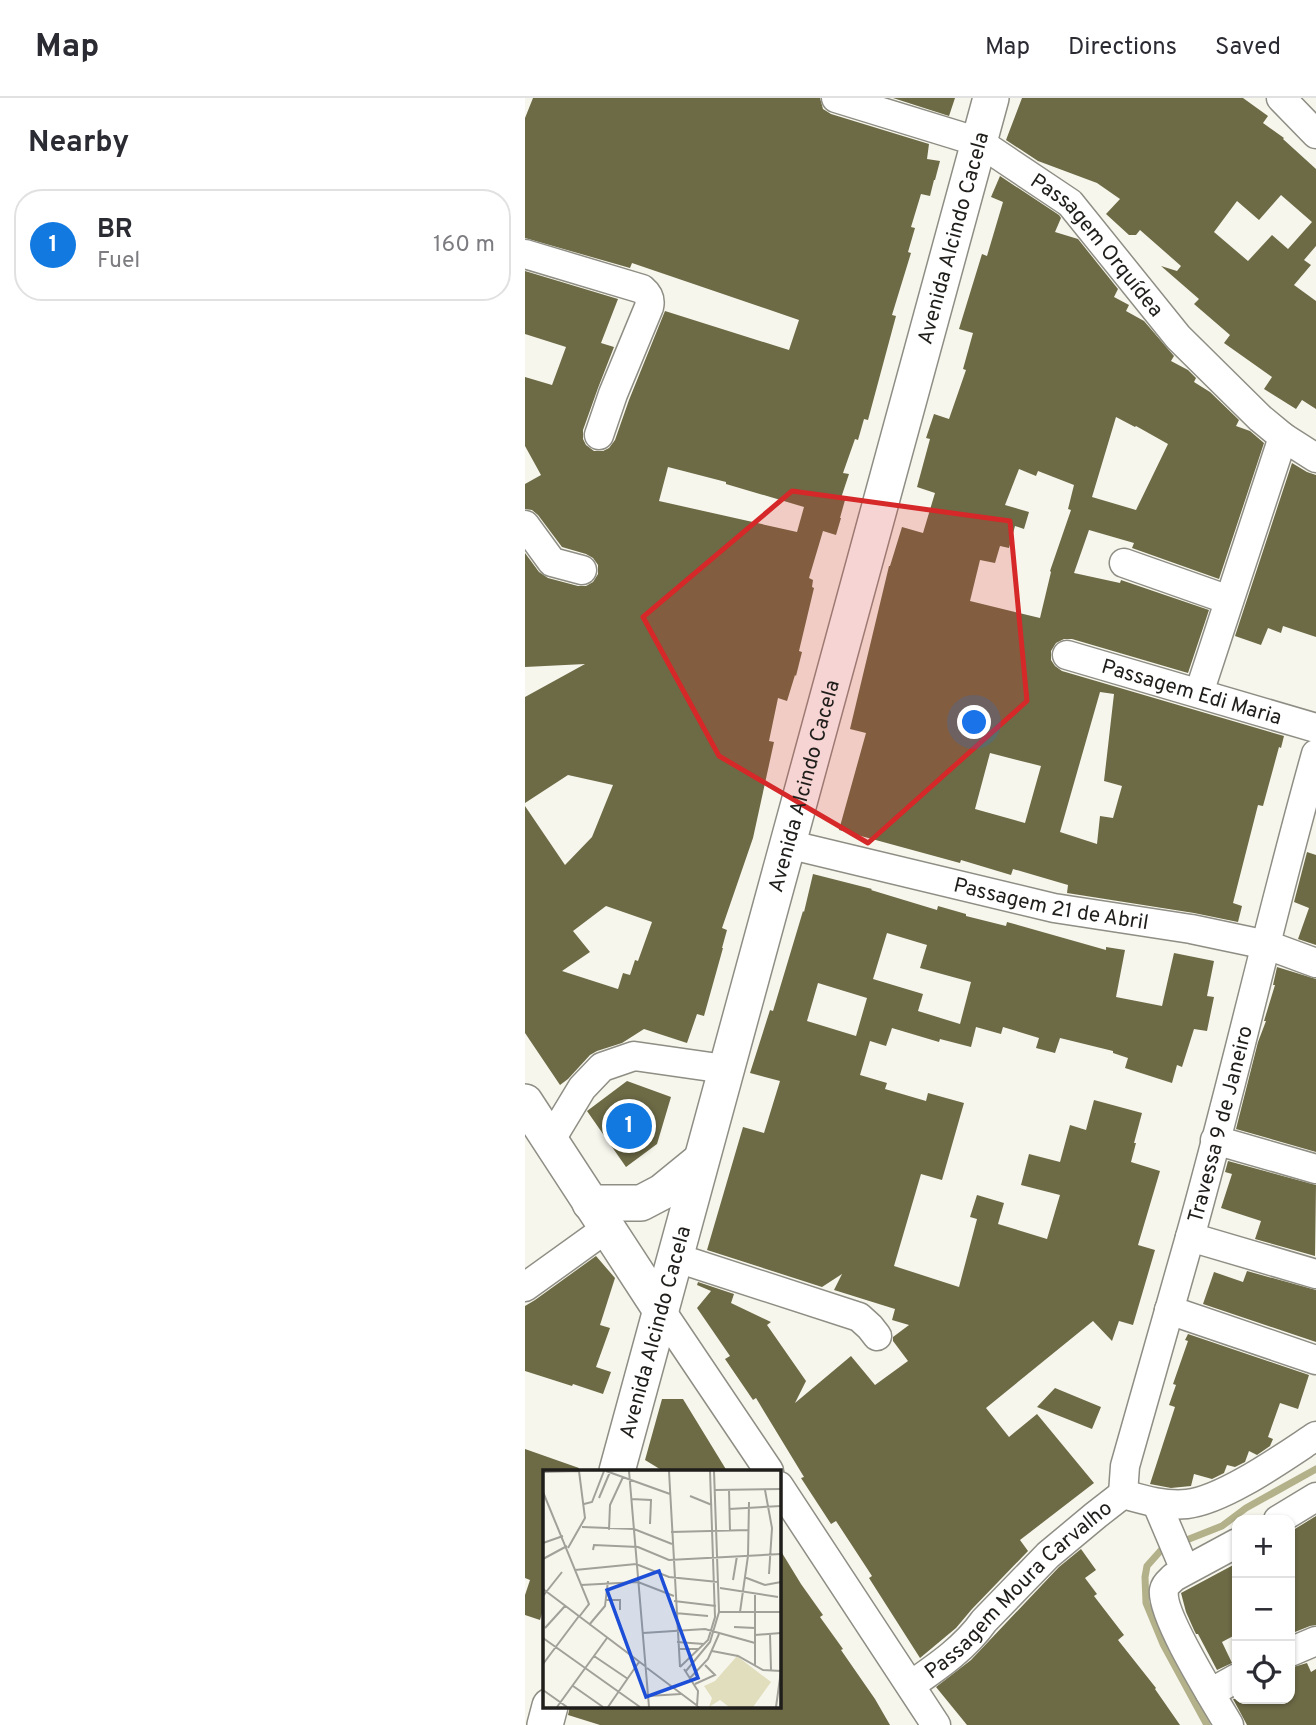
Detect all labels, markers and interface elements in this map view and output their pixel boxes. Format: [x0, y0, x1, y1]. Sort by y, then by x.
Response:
text: Map [35, 27, 99, 69]
text: Map [985, 33, 1030, 63]
text: Directions [1068, 33, 1177, 63]
text: Saved [1215, 33, 1281, 63]
text: Nearby [28, 125, 129, 162]
street label: Avenida Alcindo Cacela [912, 129, 996, 348]
street label: Passagem Orquídea [1025, 168, 1169, 323]
text: BR [97, 214, 133, 247]
text: 1 [48, 231, 58, 260]
text: 160 m [433, 231, 495, 260]
text: Fuel [97, 247, 140, 276]
street label: Passagem Edi Maria [1098, 654, 1285, 732]
street label: Avenida Alcindo Cacela [763, 677, 847, 896]
your location [957, 705, 991, 739]
street label: Passagem 21 de Abril [951, 872, 1150, 937]
street label: Travessa 9 de Janeiro [1183, 1023, 1260, 1226]
pin: 1 [606, 1100, 652, 1152]
street label: Avenida Alcindo Cacela [614, 1223, 698, 1442]
inset map [543, 1470, 781, 1708]
street label: Passagem Moura Carvalho [920, 1495, 1118, 1686]
map controls [1232, 1515, 1295, 1704]
button: + [1232, 1515, 1295, 1578]
button: − [1232, 1578, 1295, 1641]
button: locate [1232, 1641, 1295, 1704]

